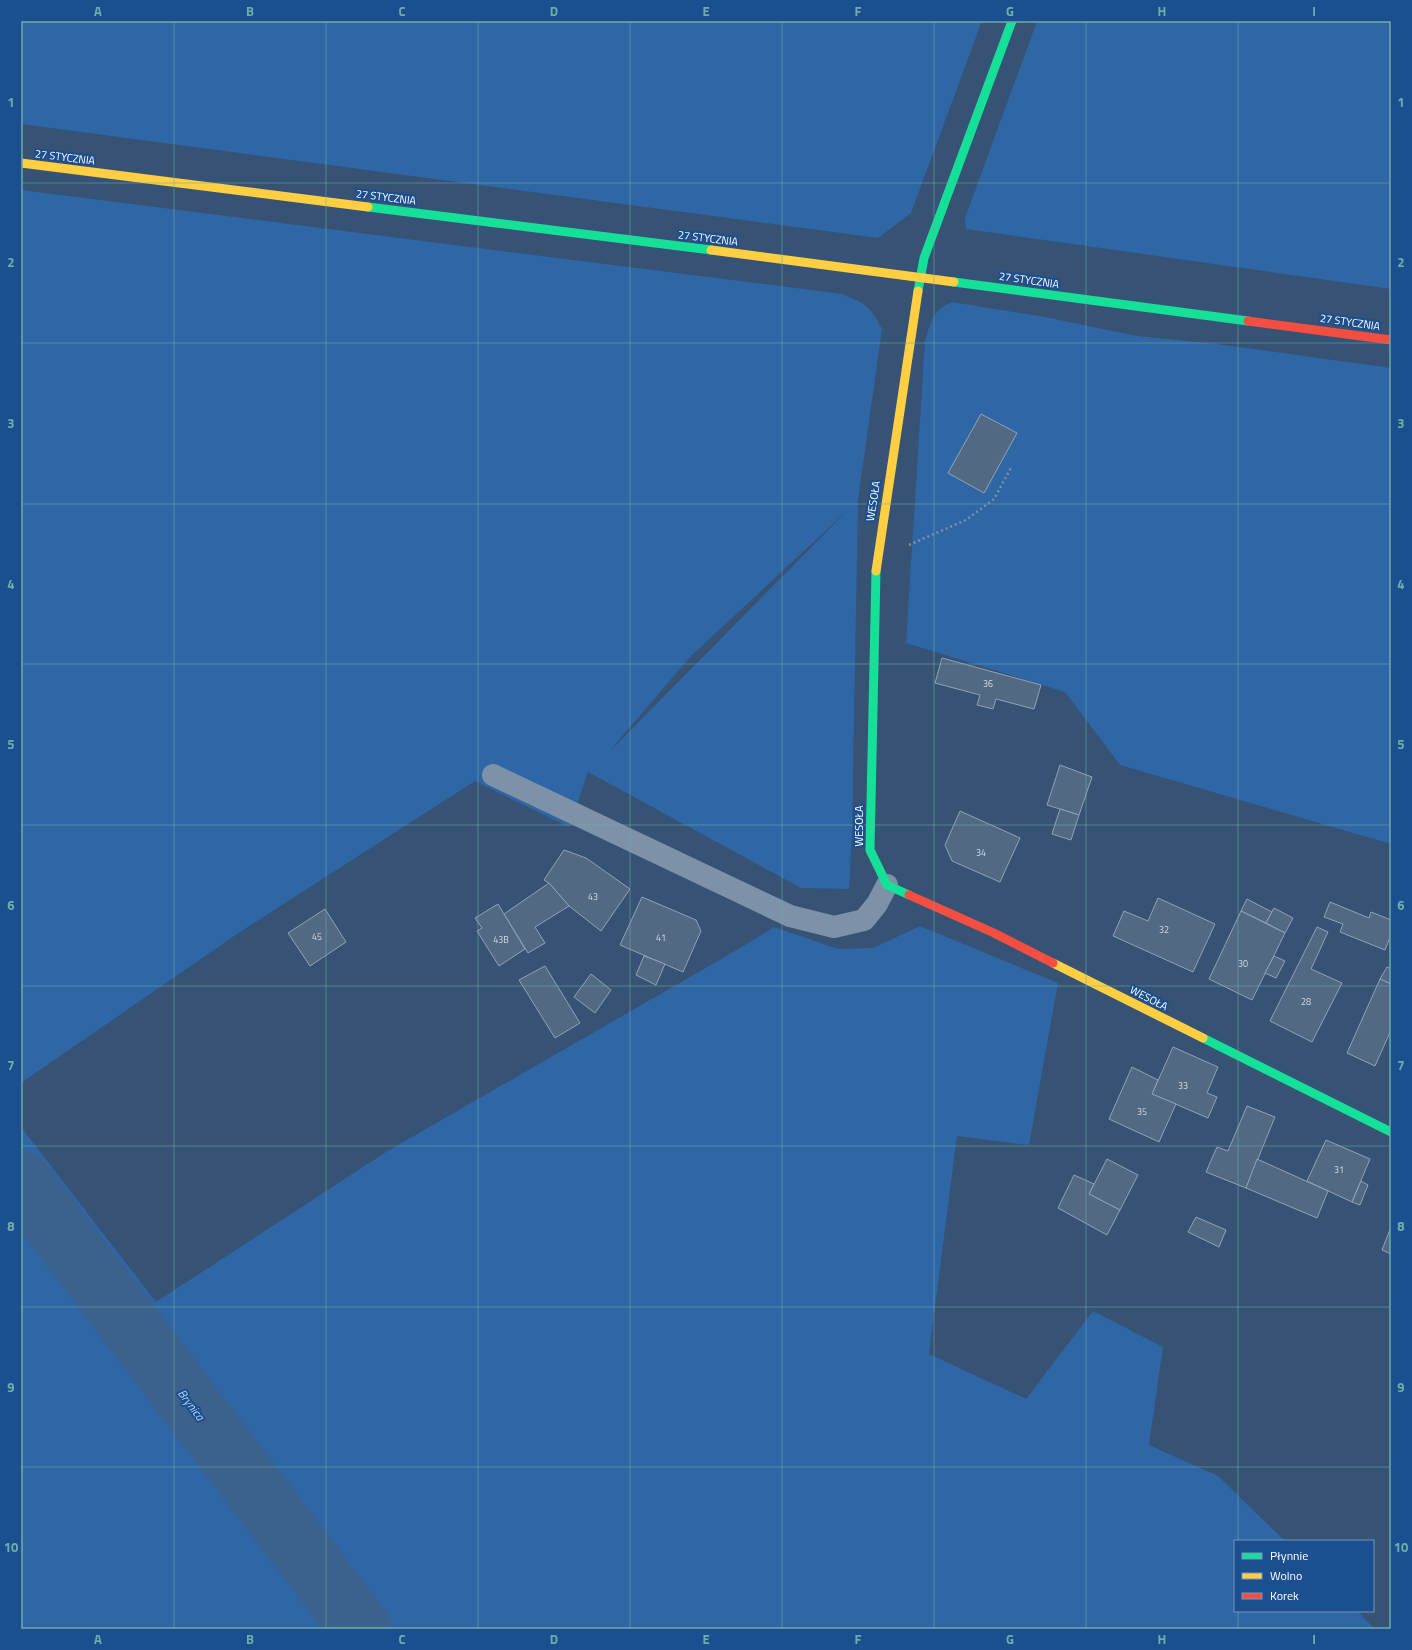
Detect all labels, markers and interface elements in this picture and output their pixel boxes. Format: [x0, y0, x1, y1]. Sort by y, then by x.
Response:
text: A [94, 1, 102, 21]
text: B [246, 1, 254, 21]
text: C [398, 1, 406, 21]
text: D [550, 1, 558, 21]
text: E [702, 1, 710, 21]
text: F [855, 1, 862, 21]
text: G [1006, 1, 1014, 21]
text: H [1158, 1, 1166, 21]
text: I [1312, 1, 1316, 21]
text: 1 [7, 92, 15, 112]
text: 1 [1397, 92, 1405, 112]
street label: 27 STYCZNIA [34, 145, 97, 169]
street label: 27 STYCZNIA [355, 185, 418, 209]
street label: 27 STYCZNIA [677, 226, 740, 250]
text: 2 [7, 252, 15, 272]
text: 2 [1397, 252, 1405, 272]
street label: 27 STYCZNIA [998, 268, 1061, 292]
street label: 27 STYCZNIA [1319, 310, 1382, 334]
text: 3 [7, 413, 15, 433]
text: 3 [1397, 413, 1405, 433]
street label: WESOŁA [862, 479, 884, 522]
text: 4 [7, 574, 15, 594]
text: 4 [1397, 574, 1405, 594]
house number: 36 [983, 677, 993, 690]
text: 5 [7, 734, 15, 754]
text: 5 [1397, 734, 1405, 754]
street label: WESOŁA [851, 805, 867, 846]
house number: 34 [976, 846, 986, 859]
house number: 43 [588, 890, 598, 903]
text: 6 [7, 895, 15, 915]
text: 6 [1397, 895, 1405, 915]
house number: 32 [1159, 923, 1169, 936]
house number: 45 [312, 930, 322, 943]
house number: 41 [656, 931, 666, 944]
house number: 43B [493, 933, 509, 946]
house number: 30 [1238, 957, 1248, 970]
street label: WESOŁA [1127, 982, 1171, 1015]
house number: 28 [1301, 995, 1311, 1008]
text: 7 [7, 1055, 15, 1075]
text: 7 [1397, 1055, 1405, 1075]
house number: 33 [1178, 1079, 1188, 1092]
house number: 35 [1137, 1105, 1147, 1118]
house number: 31 [1334, 1163, 1344, 1176]
text: 8 [7, 1216, 15, 1236]
text: 8 [1397, 1216, 1405, 1236]
text: 9 [7, 1377, 15, 1397]
text: 9 [1397, 1377, 1405, 1397]
water label: Brynica [173, 1385, 210, 1425]
text: 10 [4, 1537, 18, 1557]
text: 10 [1394, 1537, 1408, 1557]
legend [1234, 1540, 1374, 1612]
text: Płynnie [1270, 1546, 1308, 1565]
text: Wolno [1270, 1566, 1302, 1585]
text: Korek [1270, 1586, 1299, 1605]
text: A [94, 1629, 102, 1649]
text: B [246, 1629, 254, 1649]
text: C [398, 1629, 406, 1649]
text: D [550, 1629, 558, 1649]
text: E [702, 1629, 710, 1649]
text: F [855, 1629, 862, 1649]
text: G [1006, 1629, 1014, 1649]
text: H [1158, 1629, 1166, 1649]
text: I [1312, 1629, 1316, 1649]

